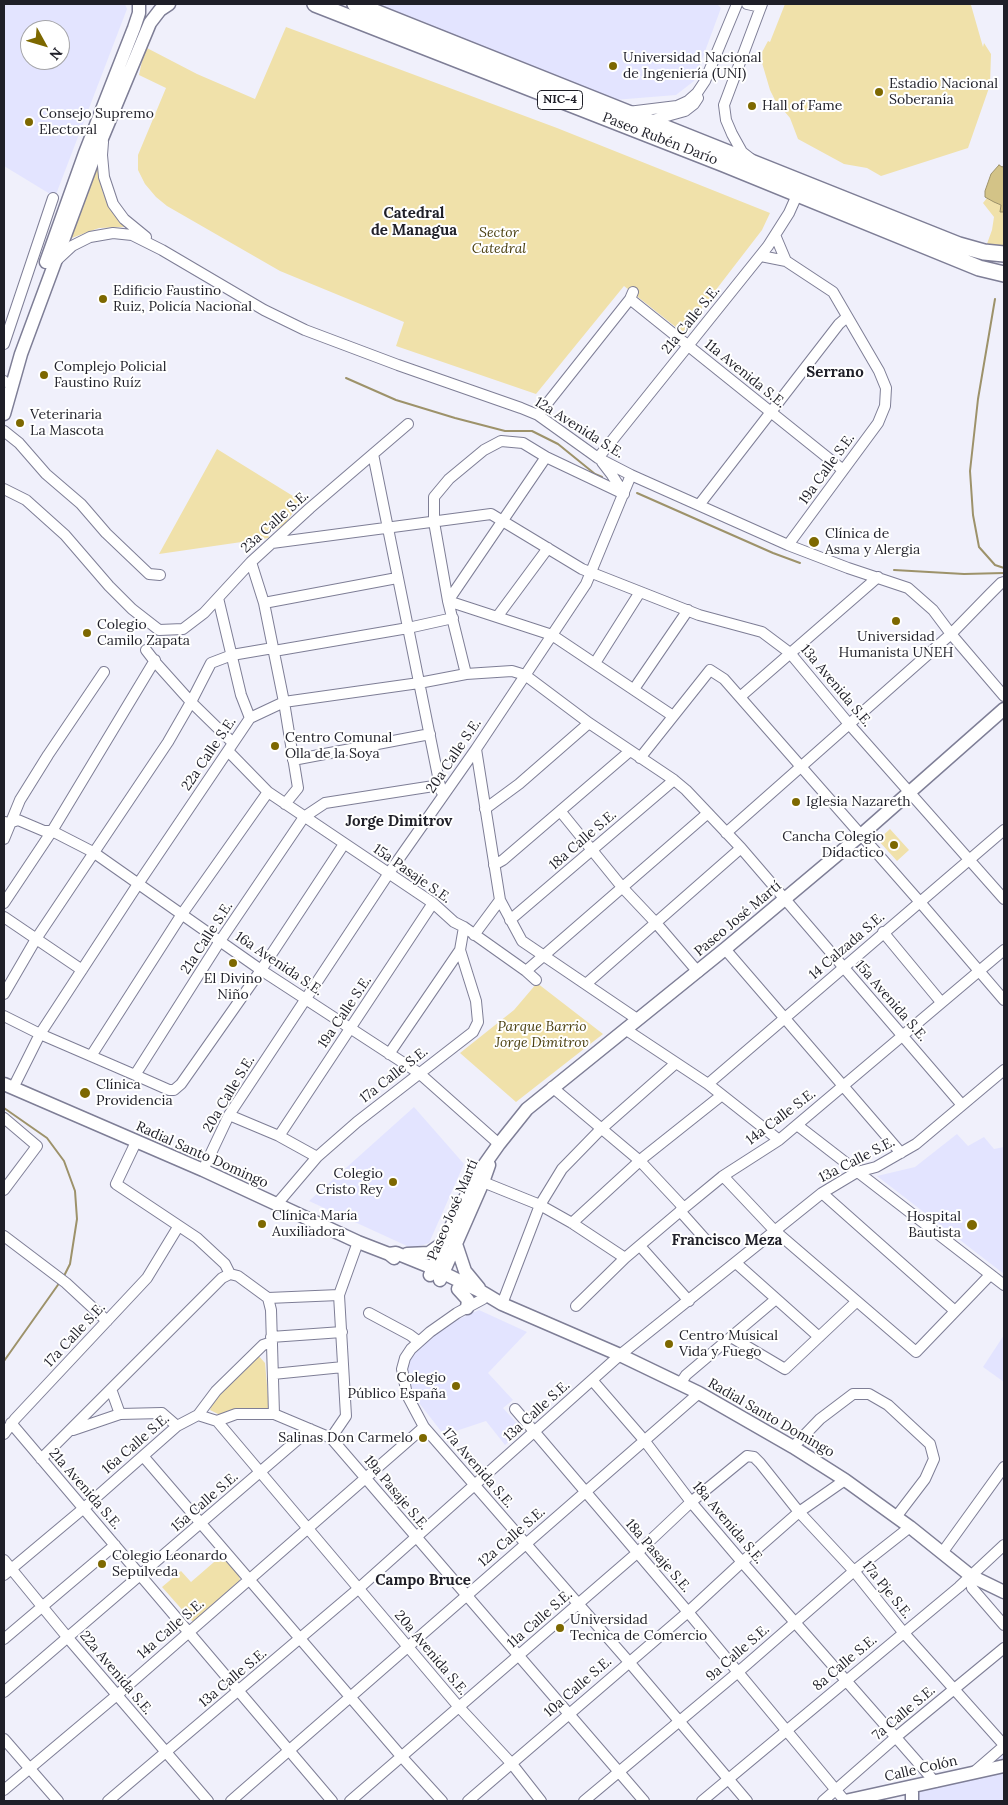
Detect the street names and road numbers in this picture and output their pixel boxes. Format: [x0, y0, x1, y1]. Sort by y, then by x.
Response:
road number: NIC-4 [538, 90, 582, 110]
street label: Paseo Rubén Darío [600, 109, 720, 169]
street label: 21a Calle S.E. [658, 282, 724, 358]
street label: 11a Avenida S.E. [701, 336, 789, 412]
street label: 12a Avenida S.E. [531, 394, 627, 462]
street label: 19a Calle S.E. [796, 430, 858, 508]
street label: 23a Calle S.E. [238, 487, 312, 557]
street label: 13a Avenida S.E. [797, 641, 875, 731]
street label: 22a Calle S.E. [178, 714, 240, 794]
street label: 20a Calle S.E. [423, 715, 485, 797]
street label: 18a Calle S.E. [546, 806, 620, 874]
street label: 15a Pasaje S.E. [370, 841, 454, 907]
street label: Paseo José Martí [691, 878, 785, 960]
street label: 21a Calle S.E. [177, 899, 237, 977]
street label: 14 Calzada S.E. [806, 909, 888, 983]
street label: 16a Avenida S.E. [232, 928, 326, 1000]
street label: 15a Avenida S.E. [851, 957, 931, 1045]
street label: 19a Calle S.E. [315, 973, 375, 1051]
street label: 17a Calle S.E. [357, 1043, 431, 1107]
street label: 20a Calle S.E. [200, 1053, 258, 1135]
street label: 14a Calle S.E. [743, 1085, 819, 1149]
street label: Radial Santo Domingo [133, 1118, 271, 1192]
street label: 13a Calle S.E. [816, 1134, 898, 1186]
street label: Paseo José Martí [424, 1157, 482, 1263]
street label: 17a Calle S.E. [41, 1299, 109, 1371]
street label: Radial Santo Domingo [705, 1375, 837, 1461]
street label: 13a Calle S.E. [500, 1377, 574, 1445]
street label: 16a Calle S.E. [99, 1410, 173, 1478]
street label: 17a Avenida S.E. [439, 1424, 517, 1512]
street label: 21a Avenida S.E. [45, 1445, 125, 1533]
street label: 19a Pasaje S.E. [360, 1452, 432, 1534]
street label: 15a Calle S.E. [168, 1468, 242, 1536]
street label: 18a Avenida S.E. [689, 1478, 767, 1568]
street label: 12a Calle S.E. [475, 1503, 549, 1571]
street label: 18a Pasaje S.E. [622, 1516, 694, 1596]
street label: 17a Pje S.E. [859, 1558, 915, 1622]
street label: 11a Calle S.E. [504, 1586, 576, 1652]
street label: 14a Calle S.E. [134, 1595, 208, 1663]
street label: 20a Avenida S.E. [391, 1607, 471, 1699]
street label: 9a Calle S.E. [703, 1621, 773, 1685]
street label: 22a Avenida S.E. [76, 1628, 156, 1718]
street label: 8a Calle S.E. [810, 1631, 880, 1695]
street label: 13a Calle S.E. [196, 1645, 270, 1711]
street label: 10a Calle S.E. [541, 1653, 615, 1721]
street label: 7a Calle S.E. [869, 1682, 939, 1744]
street label: Calle Colón [883, 1752, 959, 1786]

